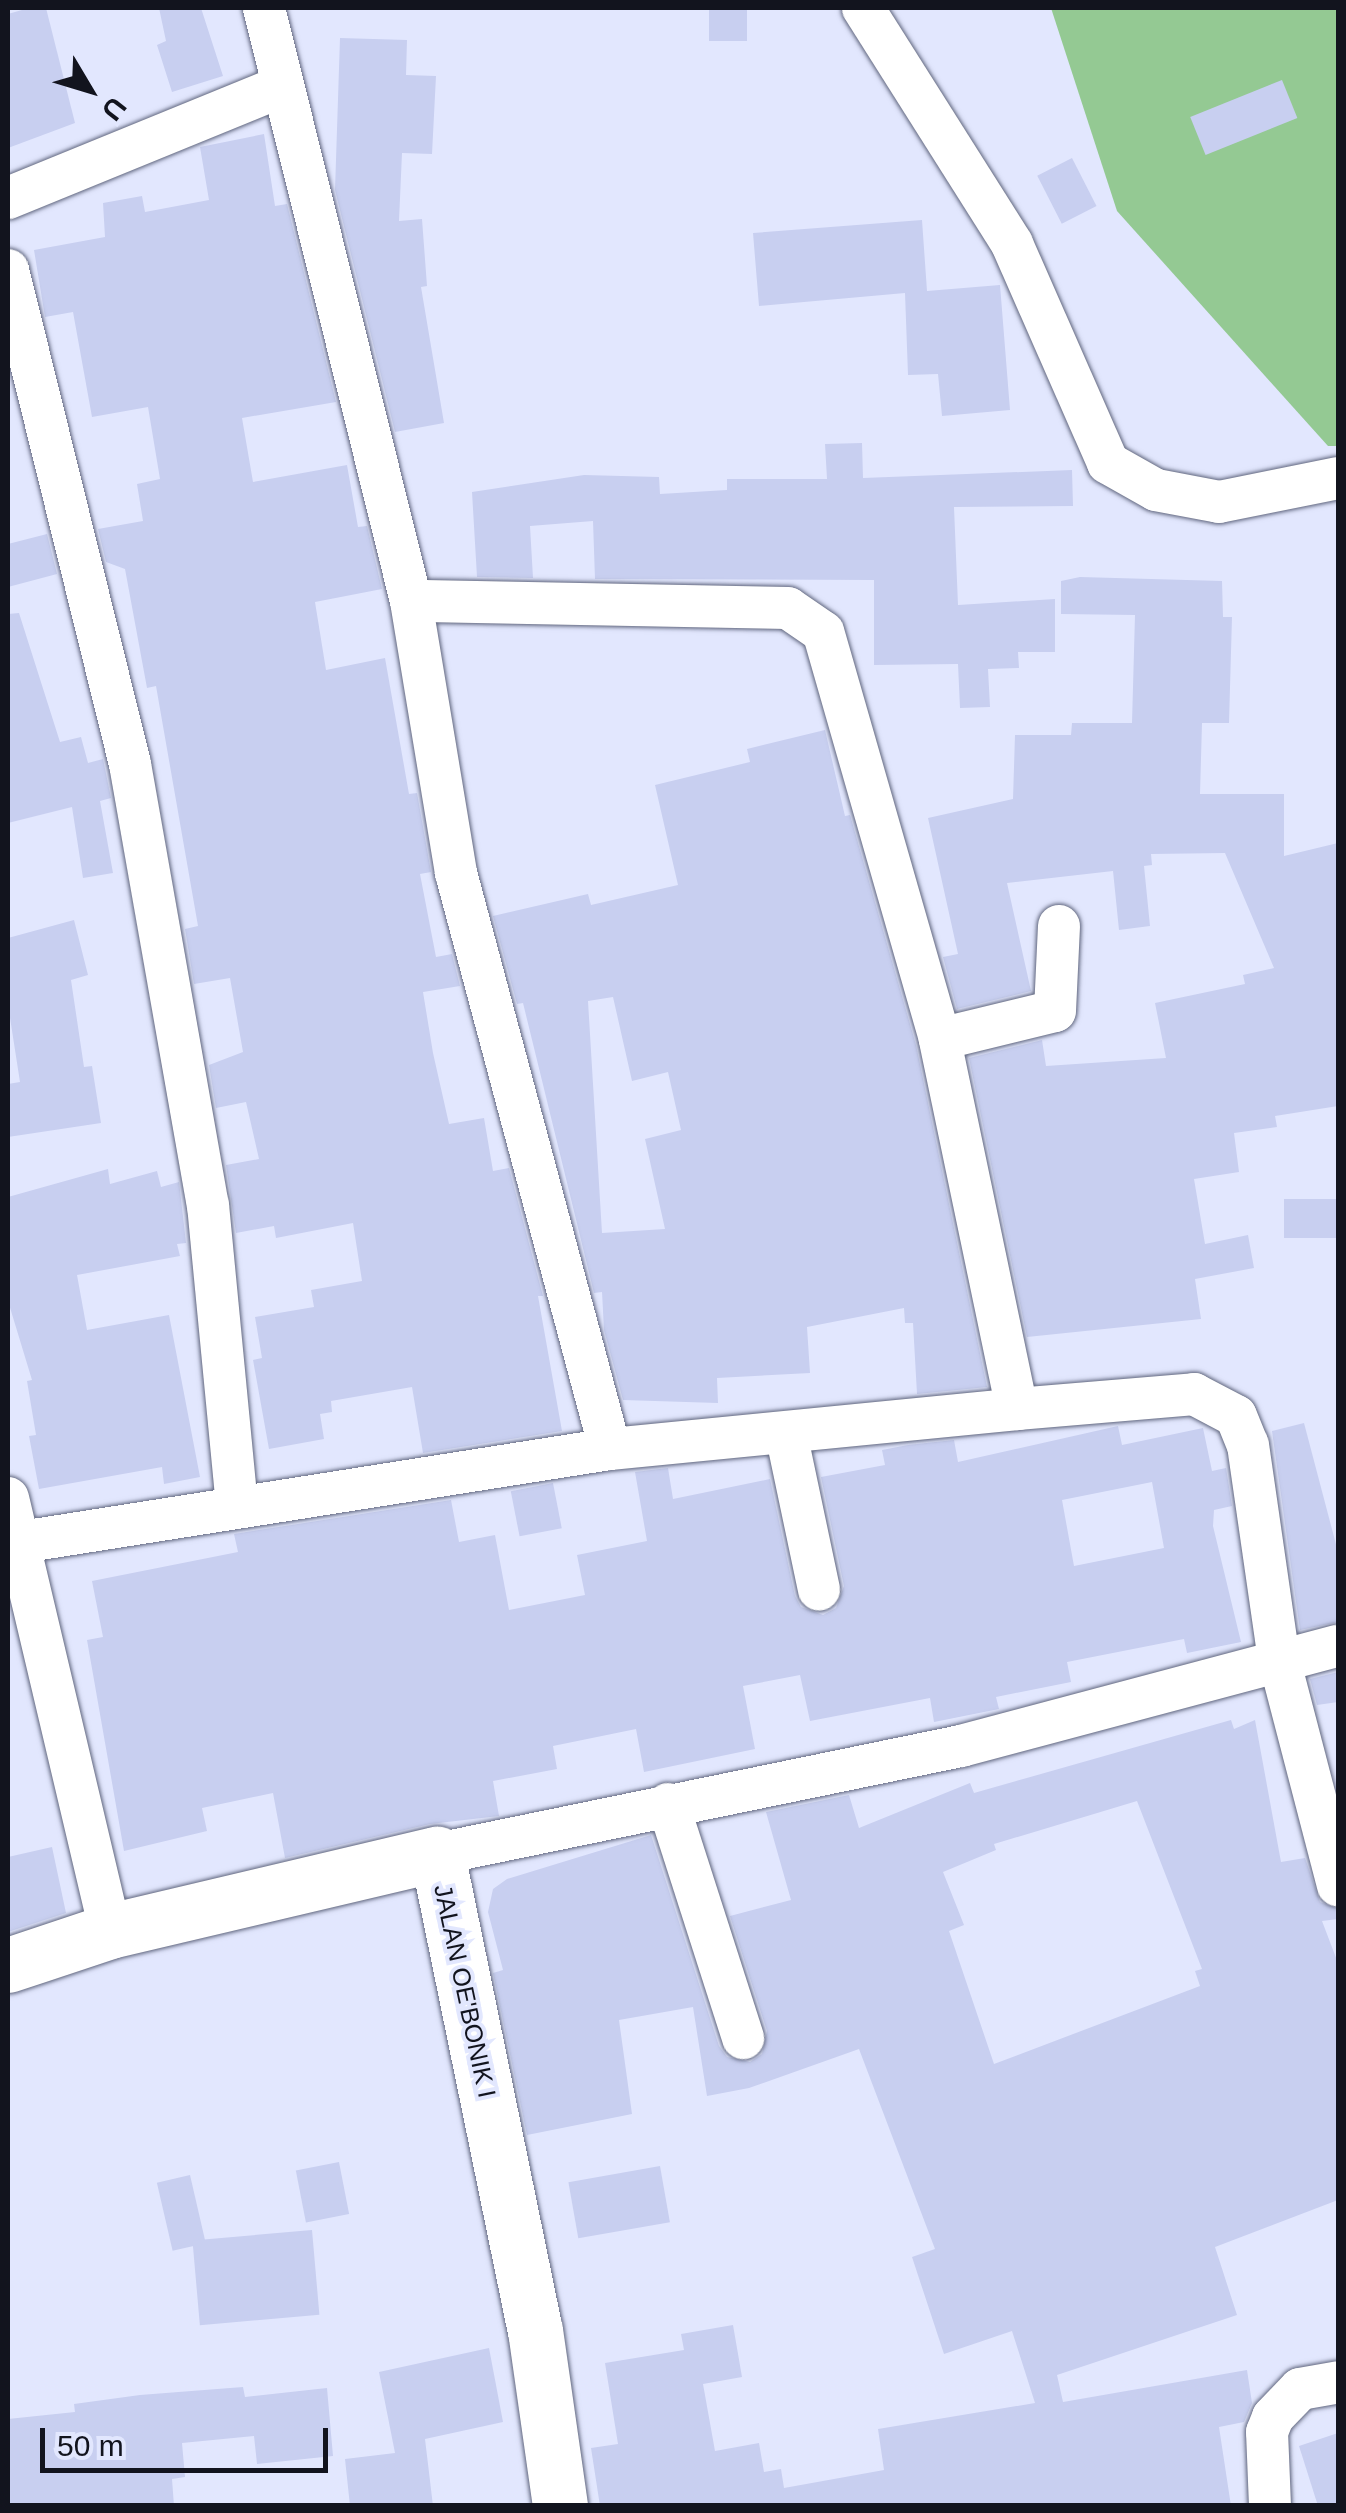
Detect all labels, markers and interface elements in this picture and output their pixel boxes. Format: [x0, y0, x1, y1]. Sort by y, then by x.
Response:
north arrow [40, 40, 140, 140]
text: U [96, 91, 132, 126]
street label: JALAN OE'BONIK I [428, 1882, 502, 2100]
scale bar [45, 2408, 332, 2470]
text: 50 m [57, 2429, 124, 2462]

